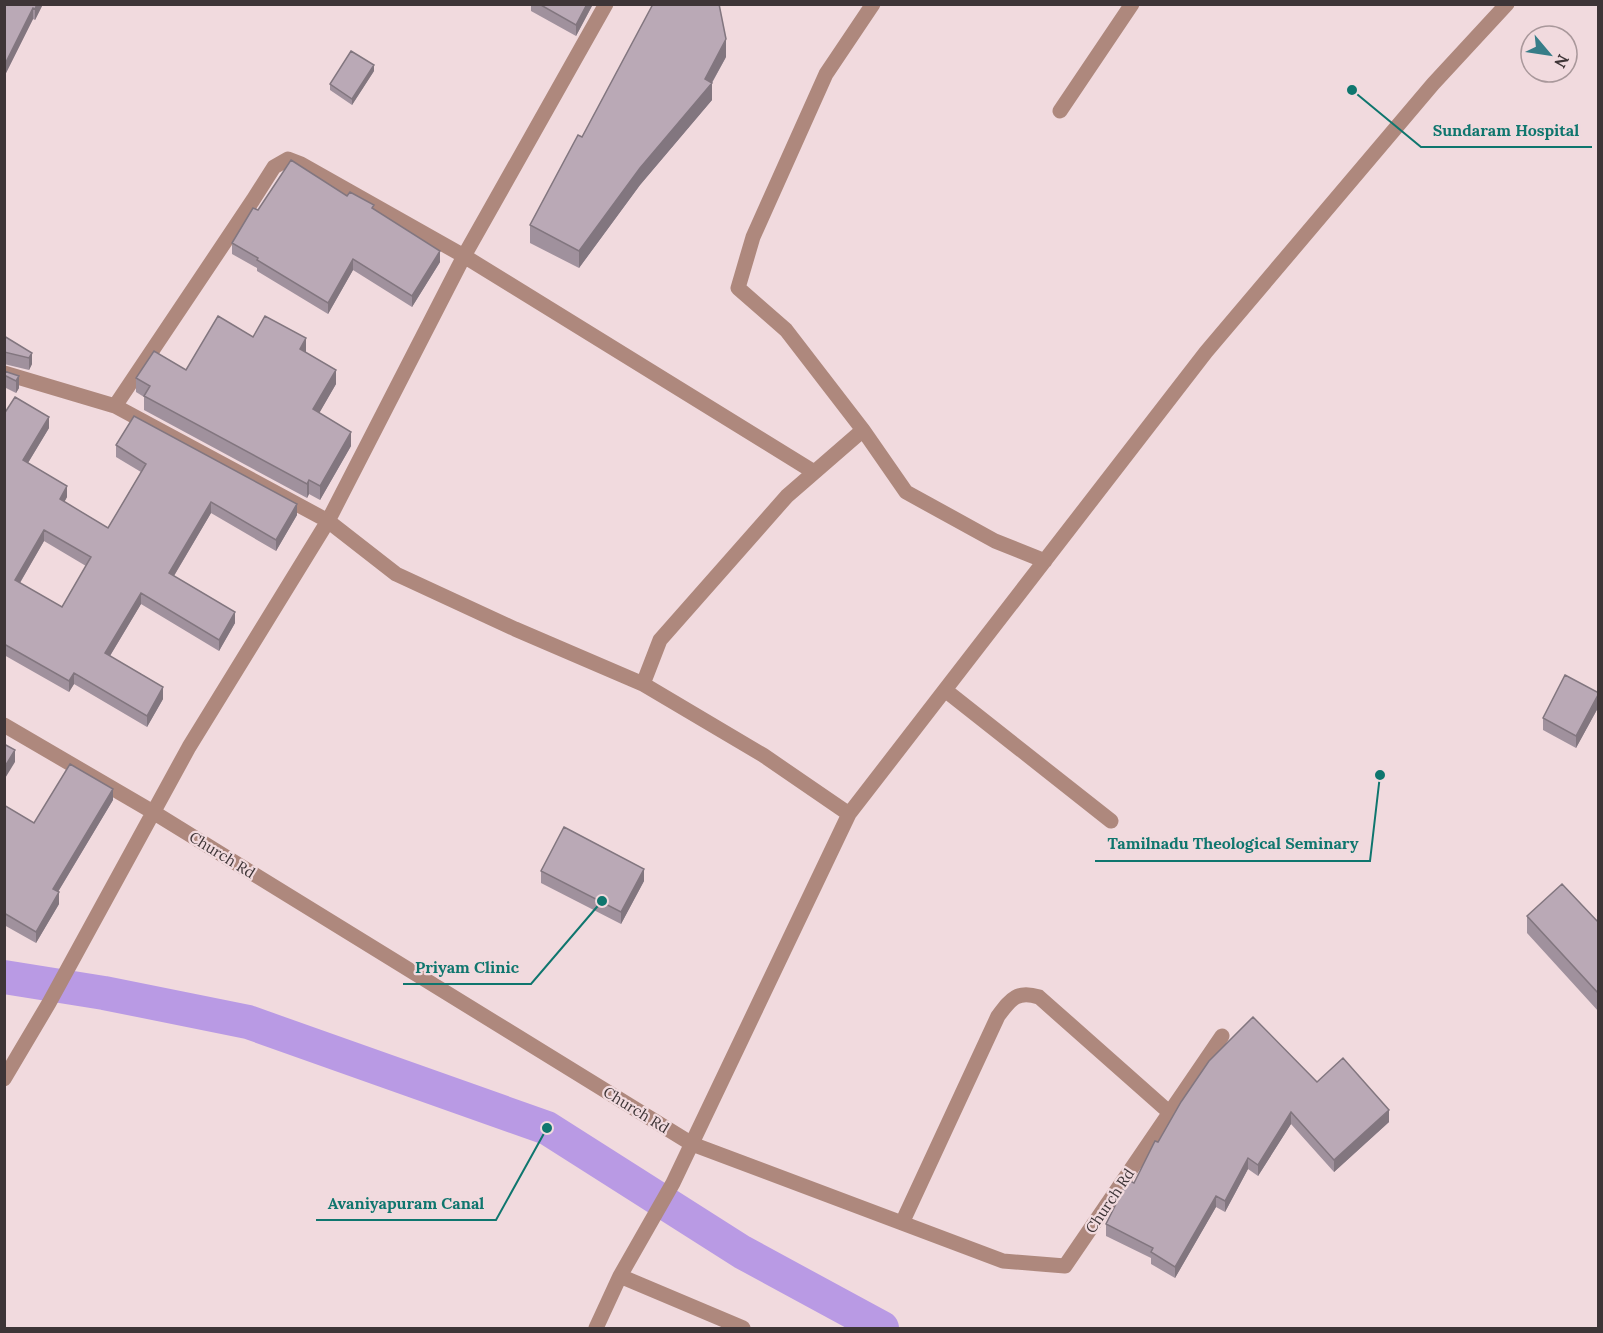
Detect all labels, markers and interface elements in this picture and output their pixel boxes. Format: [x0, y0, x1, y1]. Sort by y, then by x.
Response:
north arrow [1519, 24, 1579, 84]
text: N [1550, 51, 1574, 72]
callout: Sundaram Hospital [1421, 113, 1592, 147]
text: Sundaram Hospital [1433, 120, 1579, 140]
street label: Church Rd [186, 827, 259, 882]
callout: Tamilnadu Theological Seminary [1095, 827, 1370, 861]
text: Tamilnadu Theological Seminary [1107, 833, 1359, 853]
callout: Priyam Clinic [403, 950, 531, 984]
text: Priyam Clinic [415, 957, 520, 977]
street label: Church Rd [600, 1082, 673, 1137]
street label: Church Rd [1081, 1165, 1138, 1237]
callout: Avaniyapuram Canal [316, 1186, 496, 1220]
text: Avaniyapuram Canal [328, 1193, 484, 1213]

